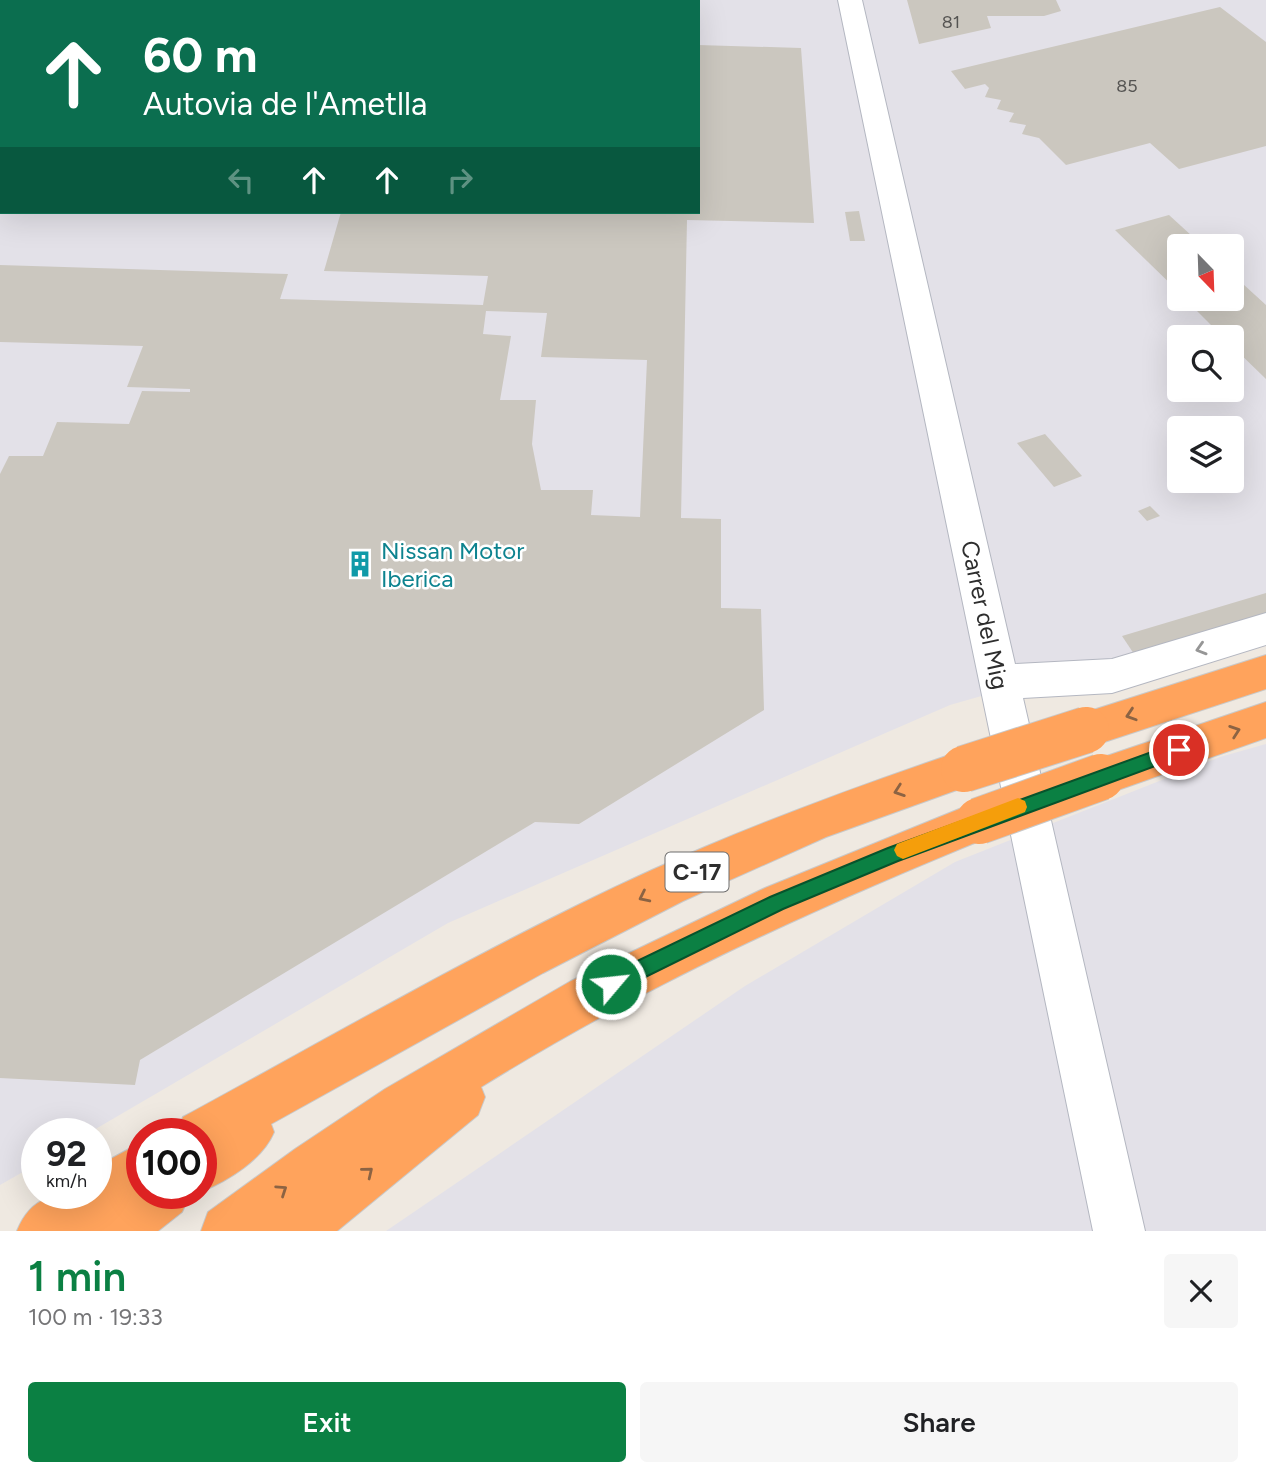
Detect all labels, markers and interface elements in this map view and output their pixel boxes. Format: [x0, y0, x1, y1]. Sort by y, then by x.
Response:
house number: 81 [942, 11, 960, 33]
text: 60 m [143, 25, 258, 84]
icon: ahead [28, 28, 119, 119]
house number: 85 [1116, 75, 1138, 97]
text: Autovia de l'Ametlla [143, 85, 427, 123]
icon: left [222, 161, 260, 199]
icon: ahead [295, 161, 333, 199]
icon: ahead [368, 161, 406, 199]
icon: right [441, 161, 479, 199]
north arrow [1167, 234, 1244, 312]
map controls [1167, 234, 1244, 493]
button: search [1167, 325, 1244, 402]
button: layers [1167, 416, 1244, 493]
place label: Nissan Motor Iberica [381, 536, 524, 593]
street label: Carrer del Mig [955, 538, 1015, 692]
building icon: Nissan Motor Iberica [345, 549, 375, 579]
one-way arrow [1195, 640, 1207, 655]
one-way arrow [1125, 707, 1137, 722]
pin [1149, 720, 1209, 780]
one-way arrow [1228, 725, 1241, 739]
icon: arrive [1160, 731, 1198, 769]
one-way arrow [894, 783, 906, 797]
road number: C-17 [666, 852, 728, 892]
one-way arrow [639, 889, 651, 903]
position arrow [574, 947, 648, 1021]
speed limit sign: 100 [126, 1118, 217, 1209]
text: 92 [46, 1133, 87, 1175]
one-way arrow [359, 1168, 372, 1180]
text: km/h [46, 1170, 87, 1192]
one-way arrow [274, 1186, 287, 1198]
text: 1 min [28, 1251, 126, 1302]
button: close [1164, 1254, 1238, 1328]
text: 100 m · 19:33 [28, 1303, 163, 1331]
button: Exit [28, 1382, 626, 1462]
button: Share [640, 1382, 1238, 1462]

